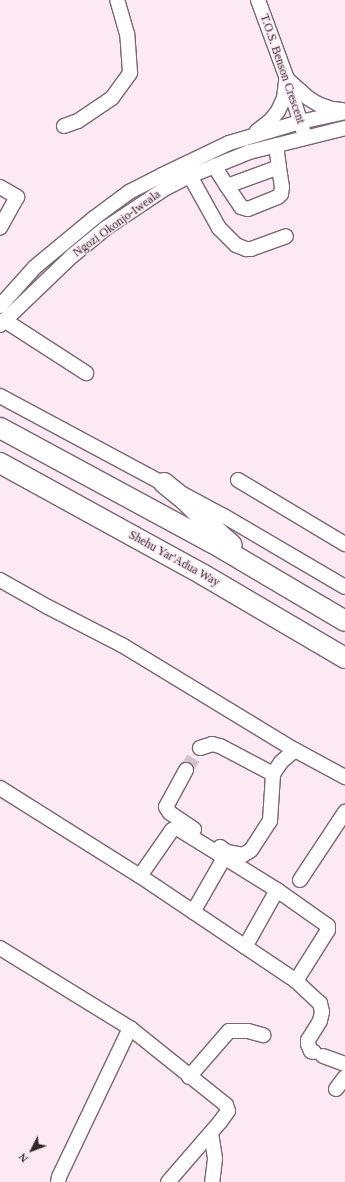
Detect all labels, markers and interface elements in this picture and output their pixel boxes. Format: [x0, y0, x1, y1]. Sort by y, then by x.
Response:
street label: T.O.S. Benson Crescent [257, 12, 307, 126]
street label: Ngozi Okonjo-Iweala [71, 188, 163, 260]
street label: Shehu Yar'Adua Way [126, 528, 222, 590]
north arrow [12, 1130, 52, 1170]
text: N [16, 1151, 30, 1165]

